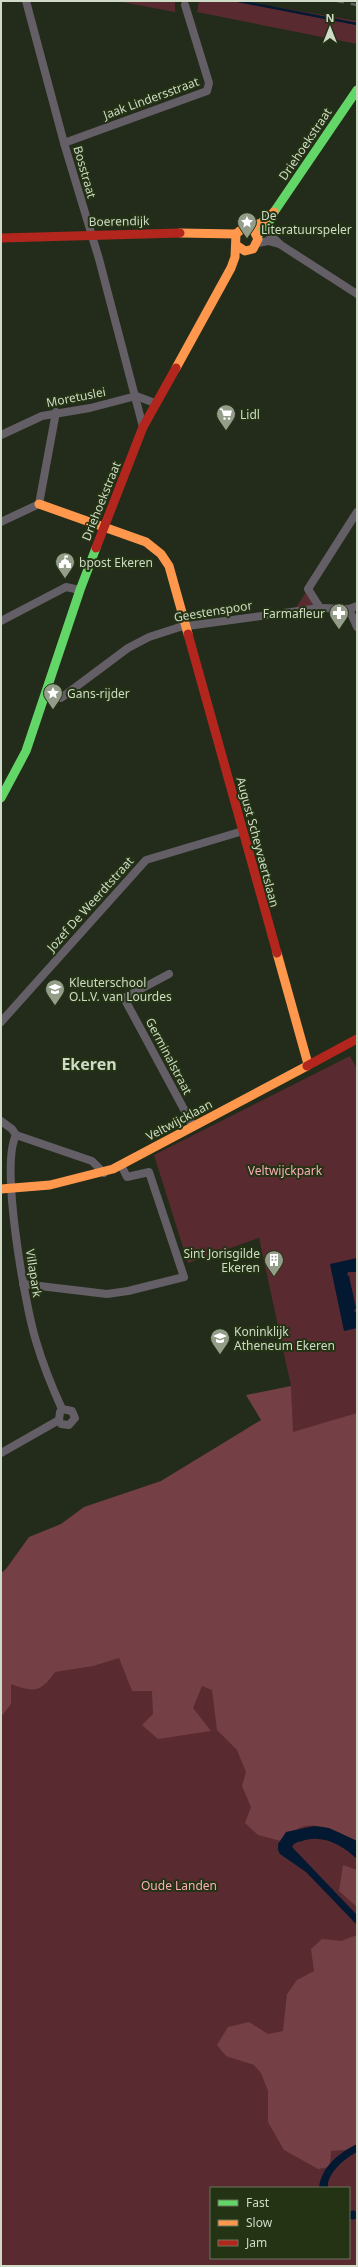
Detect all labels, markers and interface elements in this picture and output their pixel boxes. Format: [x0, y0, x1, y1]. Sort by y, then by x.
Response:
north arrow [310, 8, 350, 48]
text: N [326, 10, 334, 25]
street label: Jaak Lindersstraat [100, 73, 202, 124]
street label: Driehoekstraat [274, 104, 336, 184]
street label: Bosstraat [69, 144, 101, 201]
place label: De Literatuurspeler [261, 207, 352, 238]
place icon: De Literatuurspeler [236, 211, 258, 239]
street label: Boerendijk [88, 212, 150, 230]
street label: Moretuslei [45, 383, 107, 411]
supermarket icon: Lidl [215, 403, 237, 431]
place label: Lidl [240, 406, 260, 423]
street label: Driehoekstraat [77, 458, 125, 543]
public building icon: bpost Ekeren [54, 551, 76, 579]
place label: bpost Ekeren [79, 554, 153, 571]
street label: Geestenspoor [173, 596, 253, 626]
pharmacy icon: Farmafleur [328, 602, 350, 630]
place label: Farmafleur [263, 605, 325, 622]
place icon: Gans-rijder [42, 682, 64, 710]
place label: Gans-rijder [67, 685, 130, 702]
street label: August Scheyvaertslaan [232, 775, 284, 909]
street label: Jozef De Weerdtstraat [42, 852, 138, 956]
place label: Kleuterschool O.L.V. van Lourdes [69, 974, 172, 1005]
school or university icon: Kleuterschool O.L.V. van Lourdes [44, 978, 66, 1006]
street label: Germinalstraat [142, 1015, 197, 1098]
district label: Ekeren [61, 1053, 117, 1075]
street label: Veltwijcklaan [143, 1095, 215, 1145]
park label: Veltwijckpark [248, 1162, 323, 1179]
place label: Sint Jorisgilde Ekeren [183, 1245, 260, 1276]
street label: Villapark [22, 1248, 46, 1299]
building icon: Sint Jorisgilde Ekeren [263, 1249, 285, 1277]
place label: Koninklijk Atheneum Ekeren [234, 1323, 335, 1354]
school or university icon: Koninklijk Atheneum Ekeren [209, 1327, 231, 1355]
park label: Oude Landen [141, 1877, 217, 1894]
legend [210, 2187, 350, 2259]
text: Fast [246, 2194, 270, 2211]
text: Slow [246, 2214, 273, 2231]
text: Jam [245, 2234, 267, 2251]

